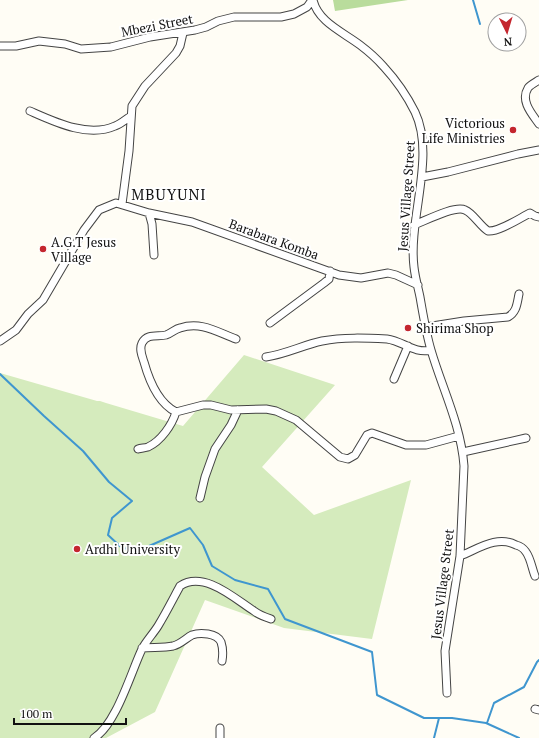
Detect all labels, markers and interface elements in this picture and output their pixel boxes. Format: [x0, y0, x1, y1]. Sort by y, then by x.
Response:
street label: Mbezi Street [120, 9, 195, 41]
north arrow [487, 12, 527, 52]
text: N [502, 35, 513, 49]
place label: Victorious Life Ministries [422, 114, 505, 147]
marker: Victorious Life Ministries [508, 125, 518, 135]
street label: Jesus Village Street [393, 140, 419, 252]
district label: MBUYUNI [131, 184, 207, 204]
street label: Barabara Komba [227, 214, 322, 264]
place label: A.G.T Jesus Village [51, 233, 116, 266]
marker: A.G.T Jesus Village [38, 244, 48, 254]
place label: Shirima Shop [416, 319, 494, 337]
marker: Shirima Shop [403, 323, 413, 333]
street label: Jesus Village Street [426, 528, 458, 640]
place label: Ardhi University [85, 540, 180, 558]
marker: Ardhi University [72, 544, 82, 554]
scale bar [14, 700, 126, 726]
text: 100 m [20, 706, 53, 721]

